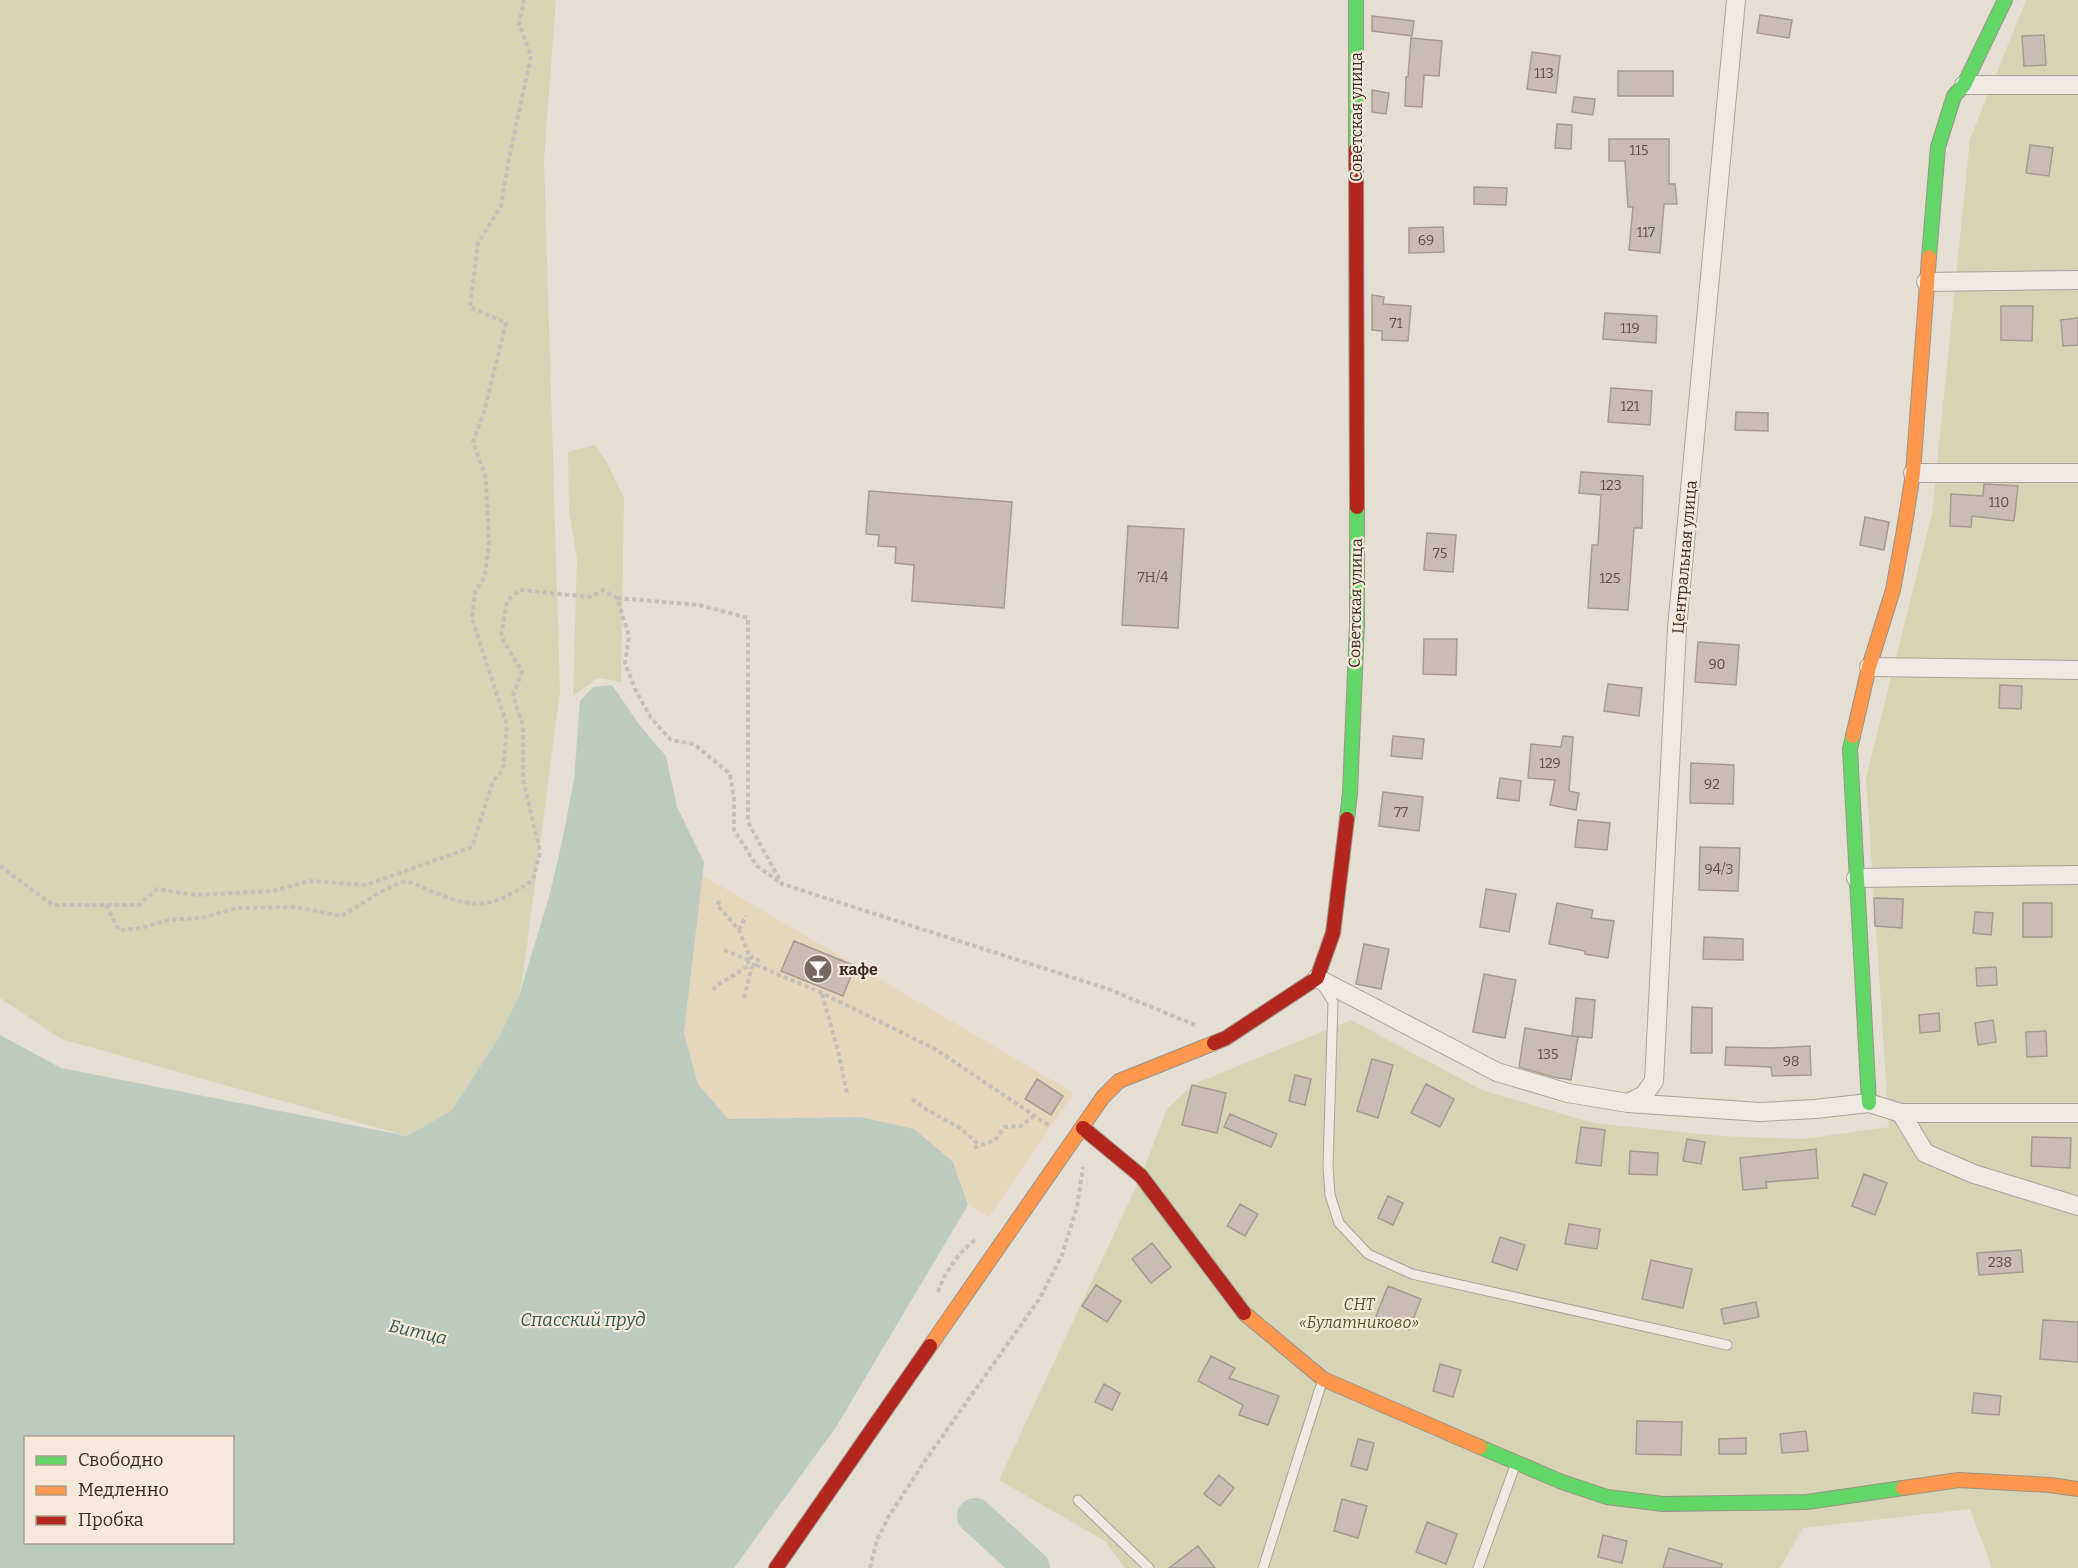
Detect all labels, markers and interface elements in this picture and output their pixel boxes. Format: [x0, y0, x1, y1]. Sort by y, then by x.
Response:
street label: Советская улица [1347, 52, 1366, 182]
house number: 113 [1534, 65, 1554, 82]
house number: 115 [1630, 142, 1648, 159]
house number: 117 [1637, 224, 1655, 241]
house number: 69 [1418, 232, 1434, 249]
house number: 71 [1390, 315, 1403, 332]
house number: 119 [1620, 320, 1640, 337]
house number: 121 [1621, 398, 1640, 415]
house number: 123 [1600, 477, 1622, 494]
street label: Центральная улица [1668, 479, 1701, 635]
house number: 110 [1989, 494, 2009, 511]
street label: Советская улица [1345, 538, 1366, 668]
house number: 75 [1433, 545, 1447, 562]
house number: 7Н/4 [1138, 569, 1168, 586]
house number: 125 [1600, 570, 1620, 587]
house number: 90 [1708, 656, 1726, 673]
house number: 129 [1539, 755, 1561, 772]
house number: 92 [1704, 776, 1720, 793]
house number: 77 [1394, 804, 1408, 821]
house number: 94/3 [1705, 861, 1733, 878]
bar icon: кафе [802, 953, 834, 985]
place label: кафе [839, 960, 878, 979]
house number: 135 [1537, 1046, 1559, 1063]
house number: 98 [1783, 1053, 1799, 1070]
house number: 238 [1988, 1254, 2012, 1271]
park label: СНТ «Булатниково» [1299, 1295, 1419, 1332]
water label: Спасский пруд [520, 1309, 646, 1331]
water label: Битца [387, 1315, 449, 1349]
legend [24, 1436, 234, 1544]
text: Свободно [78, 1449, 163, 1471]
text: Медленно [78, 1479, 169, 1501]
text: Пробка [78, 1509, 144, 1531]

